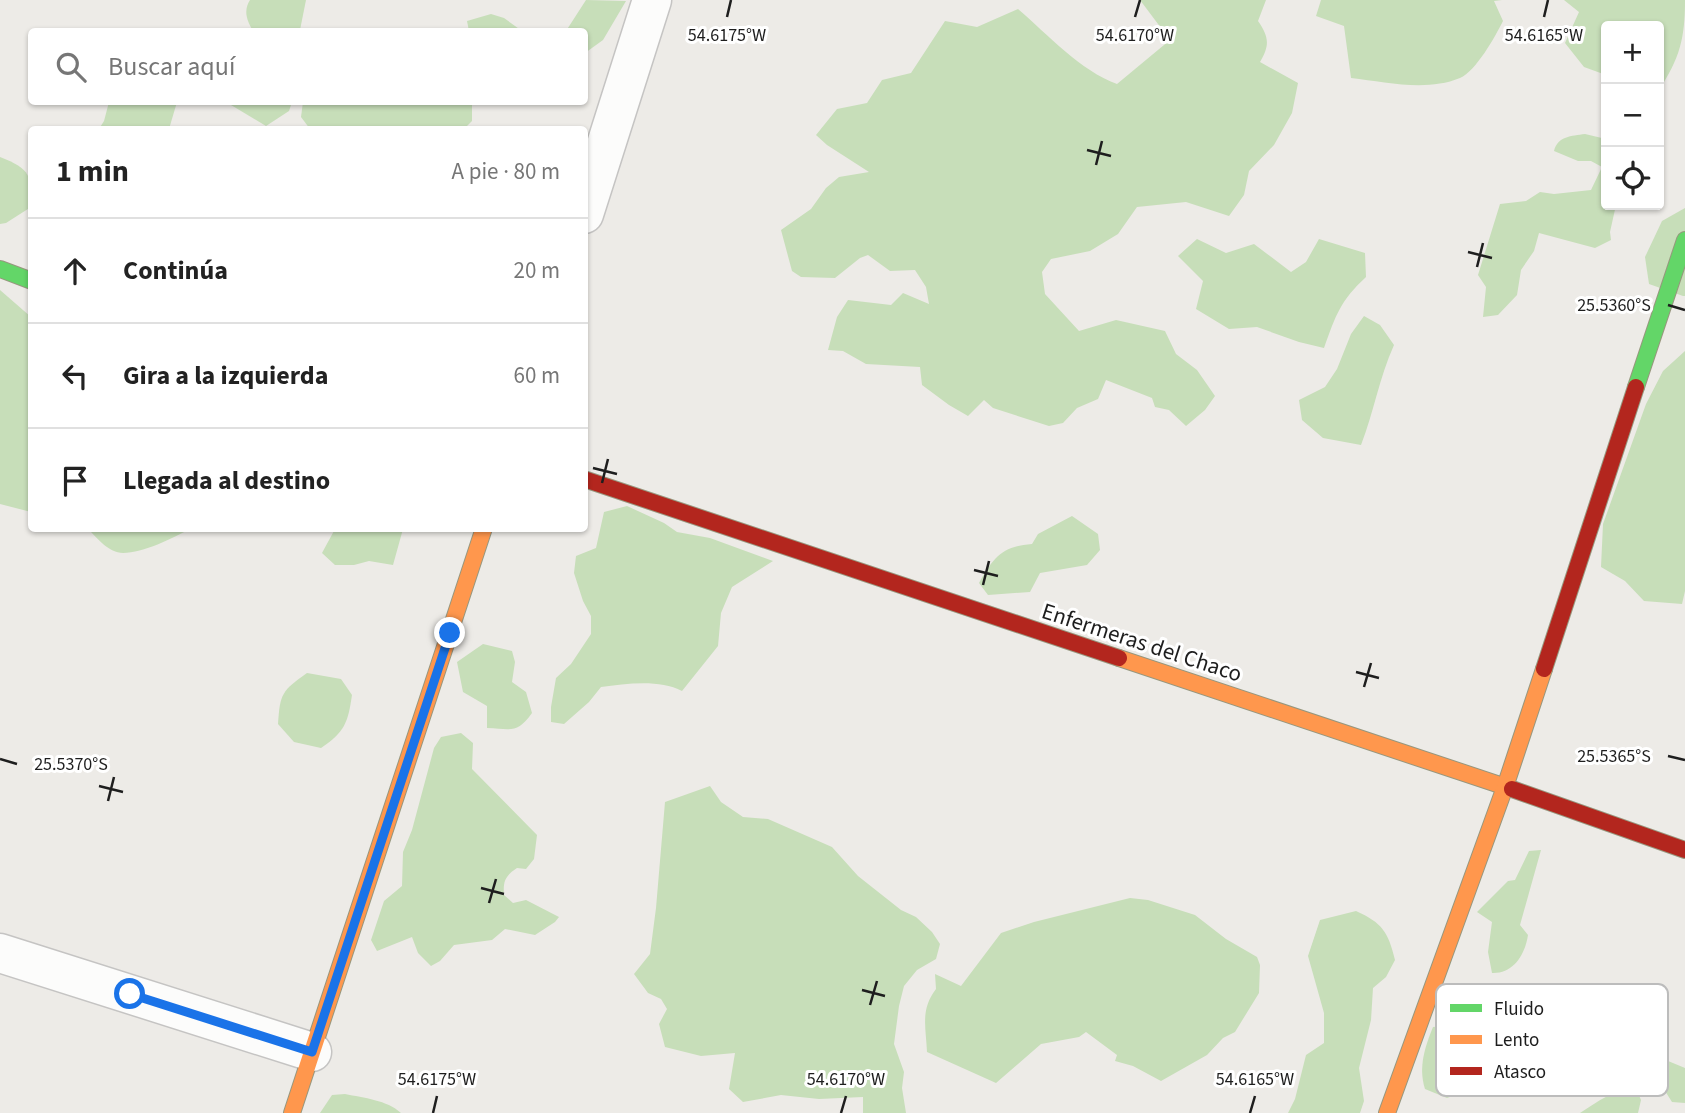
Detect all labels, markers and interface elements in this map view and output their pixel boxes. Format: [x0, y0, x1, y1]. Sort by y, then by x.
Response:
map controls [1601, 21, 1664, 210]
button: + [1601, 21, 1664, 84]
text: 54.6175°W [688, 23, 766, 48]
text: 54.6170°W [1096, 23, 1174, 48]
text: 54.6165°W [1505, 23, 1583, 48]
search box [28, 28, 588, 105]
icon: search [52, 48, 90, 86]
text: Buscar aquí [108, 48, 235, 85]
button: − [1601, 84, 1664, 147]
button: locate [1601, 147, 1664, 210]
text: 1 min [56, 150, 129, 193]
text: A pie · 80 m [452, 155, 560, 188]
icon: ahead [56, 252, 94, 290]
text: Continúa [123, 252, 228, 289]
text: 20 m [513, 254, 560, 287]
text: 25.5360°S [1577, 293, 1651, 318]
icon: left [56, 357, 94, 395]
text: Gira a la izquierda [123, 357, 328, 394]
text: 60 m [513, 359, 560, 392]
icon: arrive [56, 462, 94, 500]
text: Llegada al destino [123, 462, 330, 499]
street label: Enfermeras del Chaco [1038, 595, 1246, 690]
route end [434, 617, 465, 648]
text: 25.5365°S [1577, 744, 1651, 769]
text: 25.5370°S [34, 752, 108, 777]
route start [114, 978, 145, 1009]
legend [1436, 984, 1668, 1096]
text: Fluido [1494, 996, 1544, 1023]
text: Lento [1494, 1027, 1539, 1054]
text: Atasco [1494, 1059, 1546, 1086]
text: 54.6175°W [398, 1067, 476, 1092]
text: 54.6170°W [807, 1067, 885, 1092]
text: 54.6165°W [1216, 1067, 1294, 1092]

